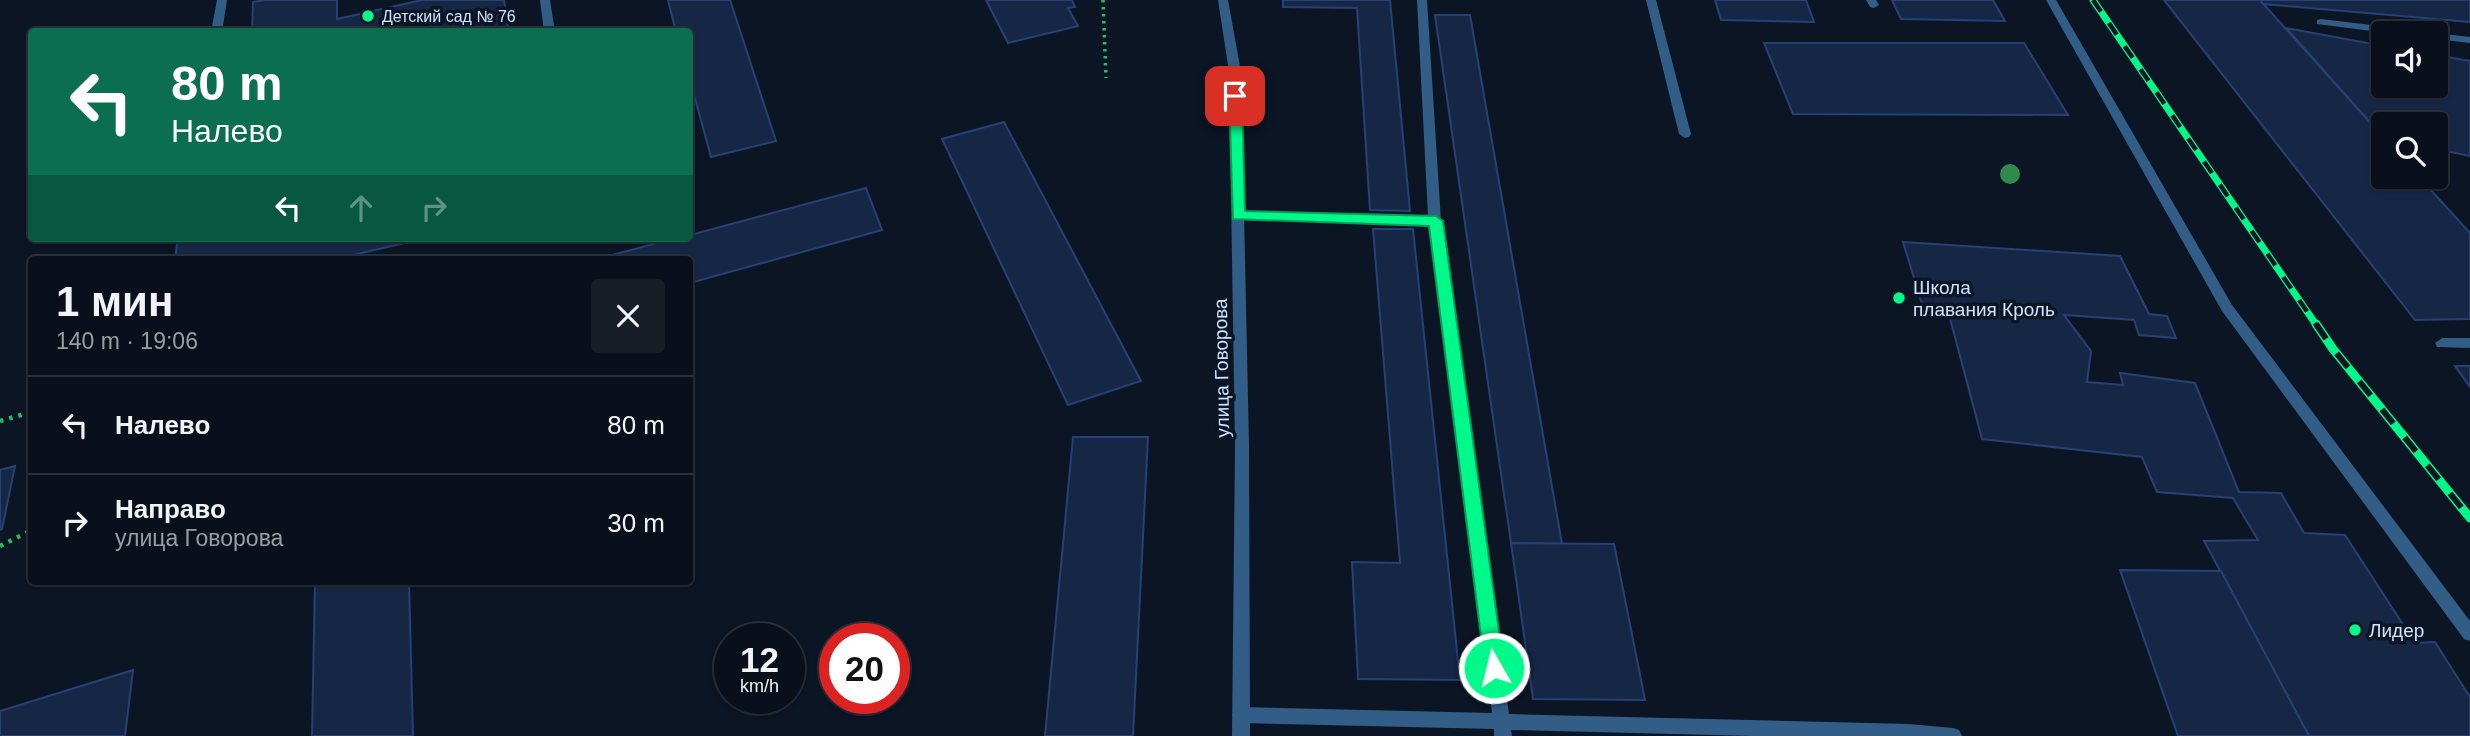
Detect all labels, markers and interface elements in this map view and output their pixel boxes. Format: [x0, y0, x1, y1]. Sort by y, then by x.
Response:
marker: Детский сад № 76 [360, 8, 376, 24]
place label: Детский сад № 76 [382, 8, 516, 25]
map controls [2371, 21, 2448, 189]
button: sound [2371, 21, 2448, 98]
icon: left [56, 56, 147, 147]
text: 80 m [171, 56, 283, 110]
pin [1205, 66, 1265, 126]
icon: arrive [1216, 77, 1254, 115]
button: search [2371, 112, 2448, 189]
text: Налево [171, 113, 283, 149]
icon: left [269, 189, 307, 227]
icon: ahead [342, 189, 380, 227]
icon: right [415, 189, 453, 227]
place label: Школа плавания Кроль [1913, 277, 2055, 320]
text: 1 мин [56, 278, 173, 325]
button: close [591, 279, 665, 353]
marker: Школа плавания Кроль [1891, 290, 1907, 306]
street label: улица Говорова [1210, 298, 1233, 438]
text: 140 m · 19:06 [56, 328, 198, 354]
icon: left [56, 406, 94, 444]
text: Налево [115, 410, 210, 440]
text: 80 m [607, 410, 665, 440]
text: Направо [115, 494, 226, 524]
icon: right [56, 504, 94, 542]
text: 30 m [607, 508, 665, 538]
text: улица Говорова [115, 525, 283, 551]
place label: Лидер [2369, 620, 2424, 641]
marker: Лидер [2347, 622, 2363, 638]
speed limit sign: 20 [819, 623, 910, 714]
position arrow [1457, 631, 1531, 705]
text: 12 [740, 640, 779, 679]
text: km/h [740, 676, 779, 696]

